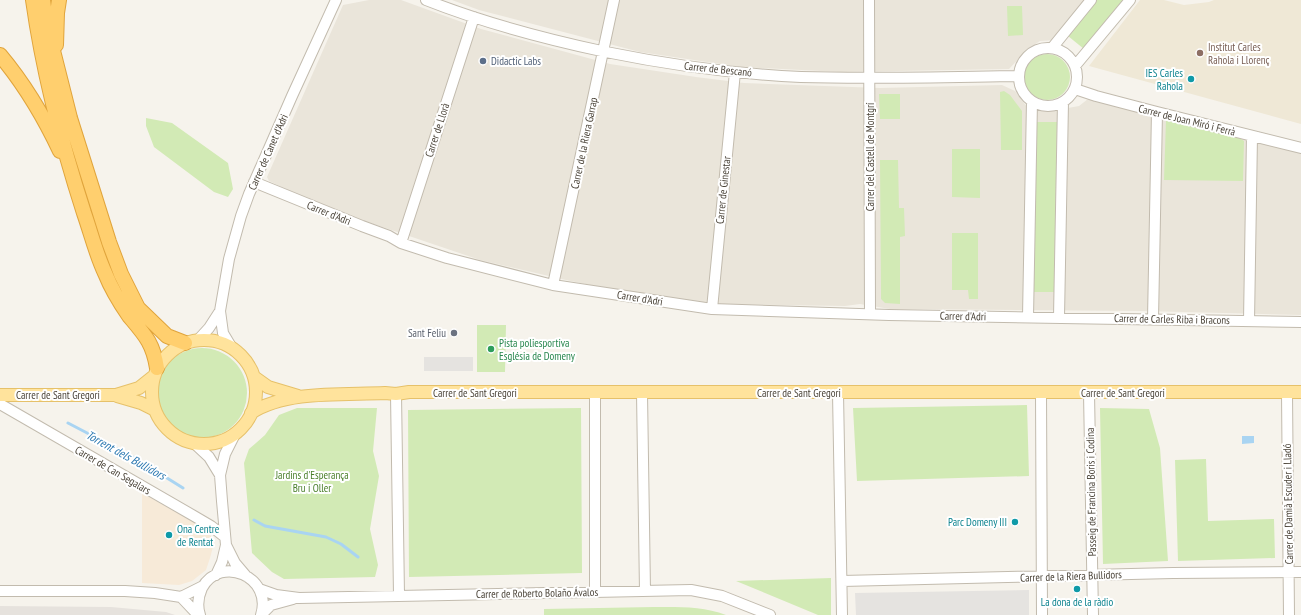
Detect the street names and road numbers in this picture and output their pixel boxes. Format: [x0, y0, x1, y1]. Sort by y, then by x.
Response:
street label: Carrer de Bescanó [683, 58, 753, 80]
street label: Carrer de la Riera Garrap [567, 96, 601, 190]
street label: Carrer de Llorà [422, 101, 452, 159]
street label: Carrer de Joan Miró i Ferrà [1137, 101, 1237, 139]
street label: Carrer del Castell de Montgrí [863, 102, 877, 211]
street label: Carrer de Canet d'Adri [245, 112, 291, 192]
street label: Carrer de Ginestar [712, 155, 734, 225]
street label: Carrer d'Adri [305, 198, 353, 228]
street label: Carrer d'Adri [616, 287, 664, 309]
street label: Carrer d'Adri [940, 309, 986, 323]
street label: Carrer de Carles Riba i Bracons [1114, 311, 1230, 327]
street label: Carrer de Sant Gregori [433, 386, 517, 400]
street label: Carrer de Sant Gregori [757, 386, 841, 400]
street label: Carrer de Sant Gregori [1081, 386, 1165, 400]
street label: Carrer de Sant Gregori [16, 388, 100, 402]
street label: Passeig de Francina Boris i Codina [1083, 428, 1099, 556]
street label: Carrer de Can Segalars [73, 443, 154, 498]
street label: Carrer de Damià Escuder i Lladó [1280, 443, 1296, 565]
street label: Carrer de la Riera Bullidors [1020, 567, 1122, 585]
street label: Carrer de Roberto Bolaño Ávalos [476, 585, 598, 601]

